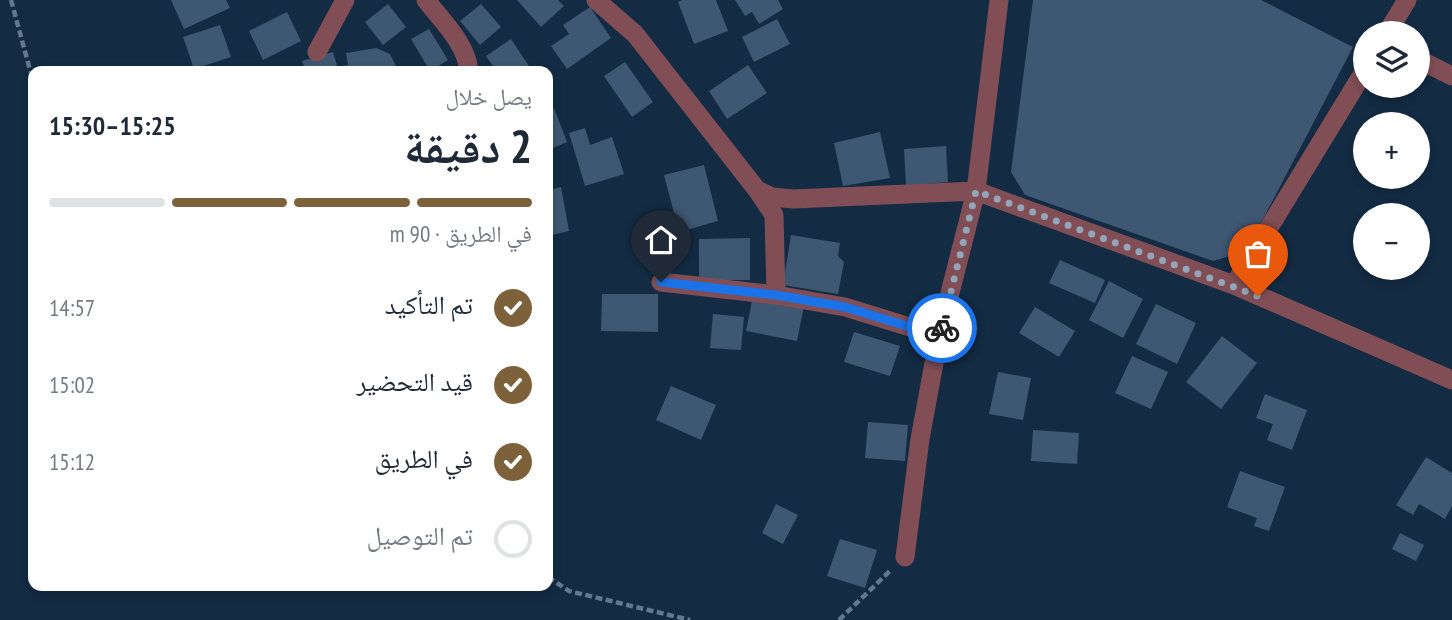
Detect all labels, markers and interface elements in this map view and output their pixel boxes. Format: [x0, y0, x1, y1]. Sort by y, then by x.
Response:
map controls [1353, 21, 1430, 280]
button: layers [1353, 21, 1430, 98]
text: يصل خلال [445, 82, 532, 111]
text: 15:25–15:30 [49, 109, 176, 142]
button: + [1353, 112, 1430, 189]
text: 2 دقيقة [404, 116, 532, 176]
button: − [1353, 203, 1430, 280]
pin [631, 210, 691, 282]
text: في الطريق · 90 m [390, 219, 532, 248]
icon: home [642, 221, 680, 259]
pin [1228, 224, 1288, 296]
icon: bag [1239, 235, 1277, 273]
text: تم التأكيد [385, 288, 473, 321]
icon: check [494, 289, 532, 327]
text: 14:57 [49, 293, 95, 322]
courier [907, 293, 977, 363]
icon: bike [923, 309, 961, 347]
text: قيد التحضير [356, 365, 473, 398]
icon: check [494, 366, 532, 404]
text: 15:02 [49, 370, 95, 399]
text: في الطريق [375, 442, 473, 475]
icon: check [494, 443, 532, 481]
text: 15:12 [49, 447, 95, 476]
text: تم التوصيل [366, 519, 473, 552]

